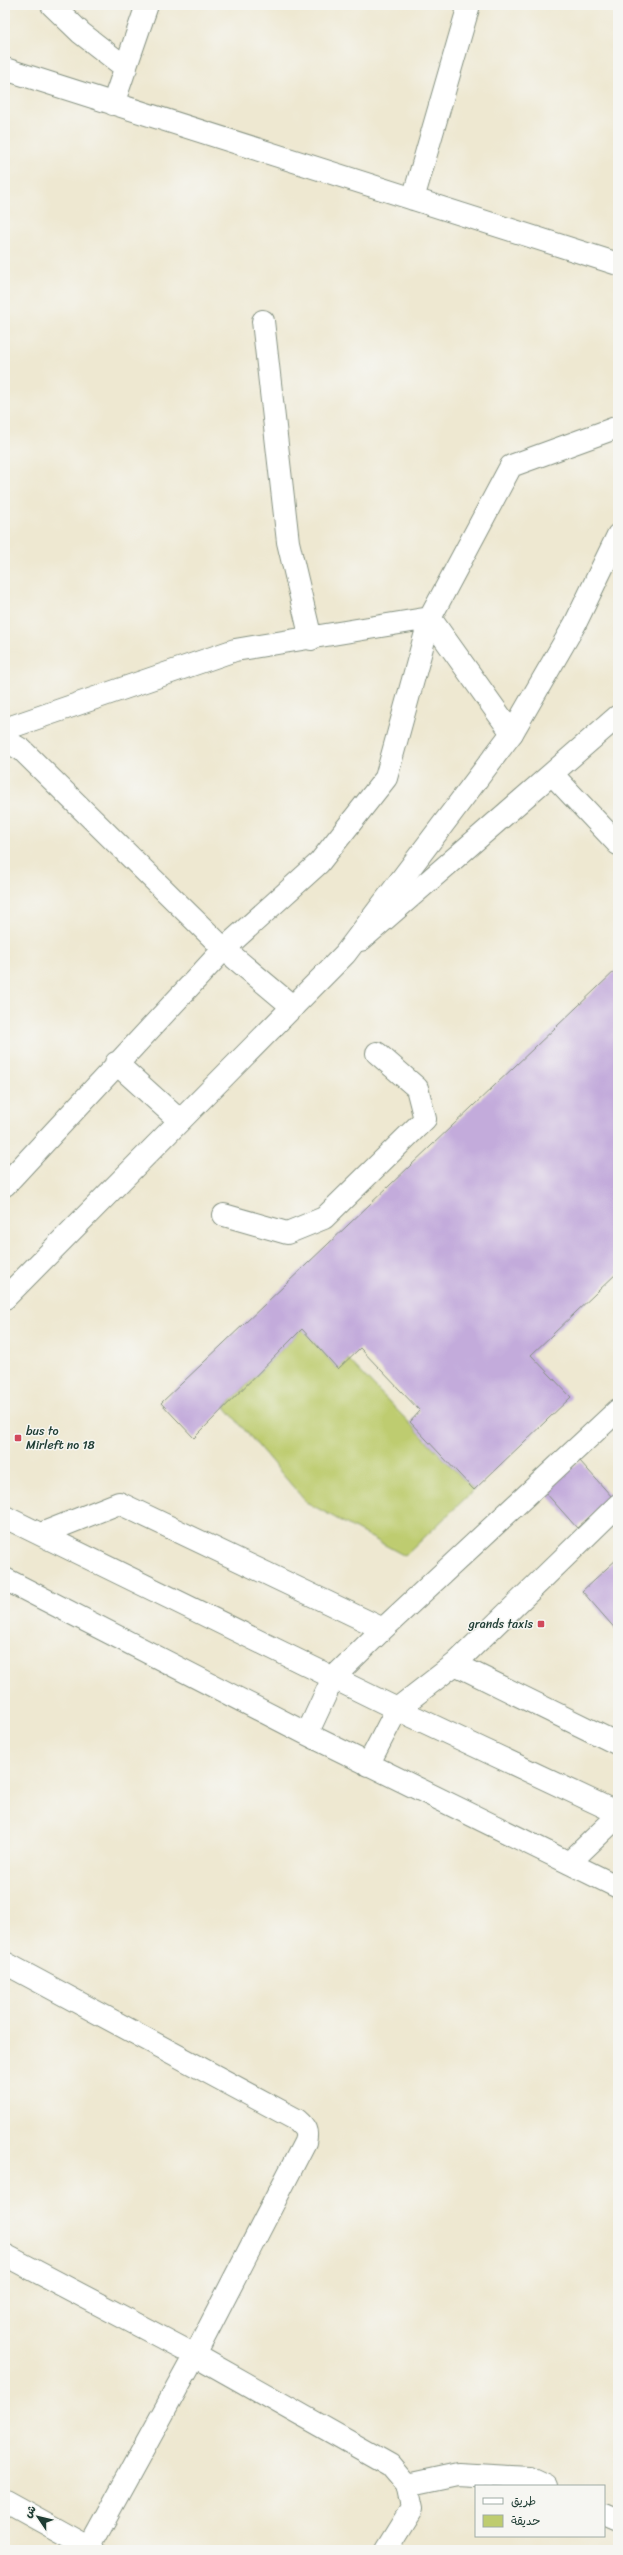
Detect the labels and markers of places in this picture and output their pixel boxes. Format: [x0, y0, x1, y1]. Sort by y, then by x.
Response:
place label: bus to Mirleft no 18 [26, 1420, 95, 1456]
marker: bus to Mirleft no 18 [13, 1433, 23, 1443]
place label: grands taxis [468, 1613, 533, 1635]
marker: grands taxis [536, 1619, 546, 1629]

